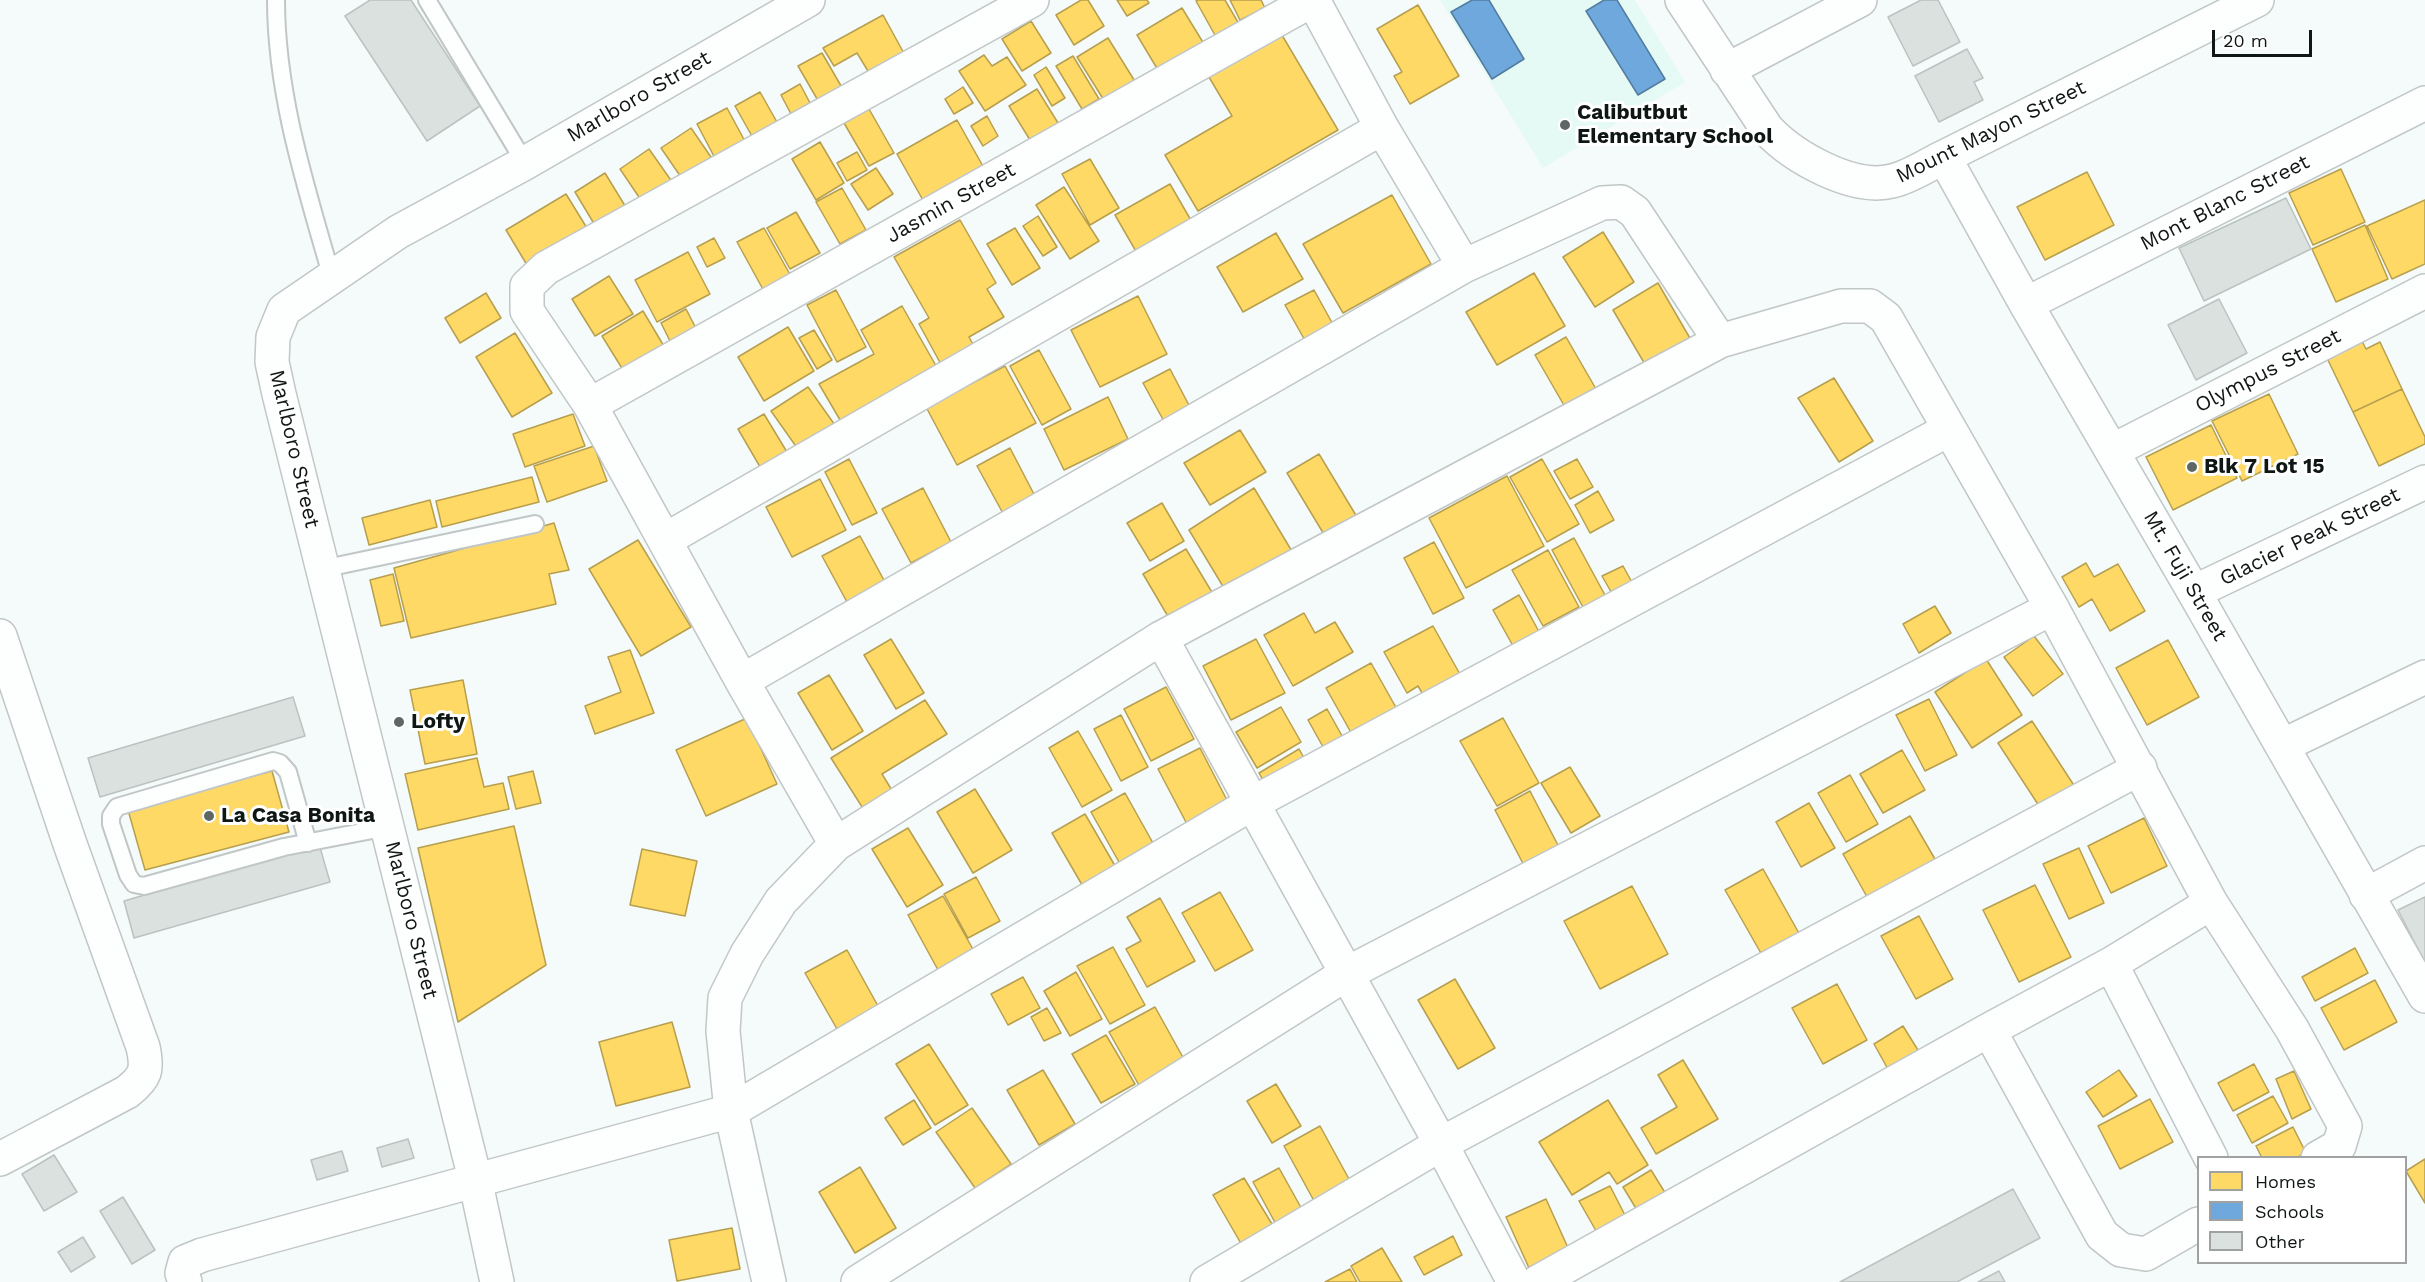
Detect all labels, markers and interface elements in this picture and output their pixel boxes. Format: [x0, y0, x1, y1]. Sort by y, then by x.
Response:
scale bar [2215, 18, 2316, 56]
text: 20 m [2223, 30, 2268, 51]
street label: Marlboro Street [563, 46, 715, 148]
street label: Mount Mayon Street [1892, 75, 2090, 189]
place label: Calibutbut Elementary School [1577, 100, 1773, 150]
marker: Calibutbut Elementary School [1558, 118, 1572, 132]
street label: Mont Blanc Street [2136, 149, 2314, 257]
street label: Jasmin Street [882, 157, 1020, 249]
street label: Olympus Street [2191, 323, 2345, 419]
street label: Marlboro Street [264, 367, 324, 531]
place label: Blk 7 Lot 15 [2204, 454, 2325, 480]
marker: Blk 7 Lot 15 [2185, 460, 2199, 474]
street label: Glacier Peak Street [2216, 482, 2404, 592]
street label: Mt. Fuji Street [2138, 507, 2232, 645]
place label: Lofty [411, 709, 465, 735]
marker: Lofty [392, 715, 406, 729]
place label: La Casa Bonita [221, 803, 375, 829]
marker: La Casa Bonita [202, 809, 216, 823]
street label: Marlboro Street [379, 839, 443, 1001]
legend [2197, 1156, 2407, 1264]
text: Homes [2255, 1171, 2316, 1192]
text: Schools [2255, 1201, 2324, 1222]
text: Other [2255, 1231, 2305, 1252]

